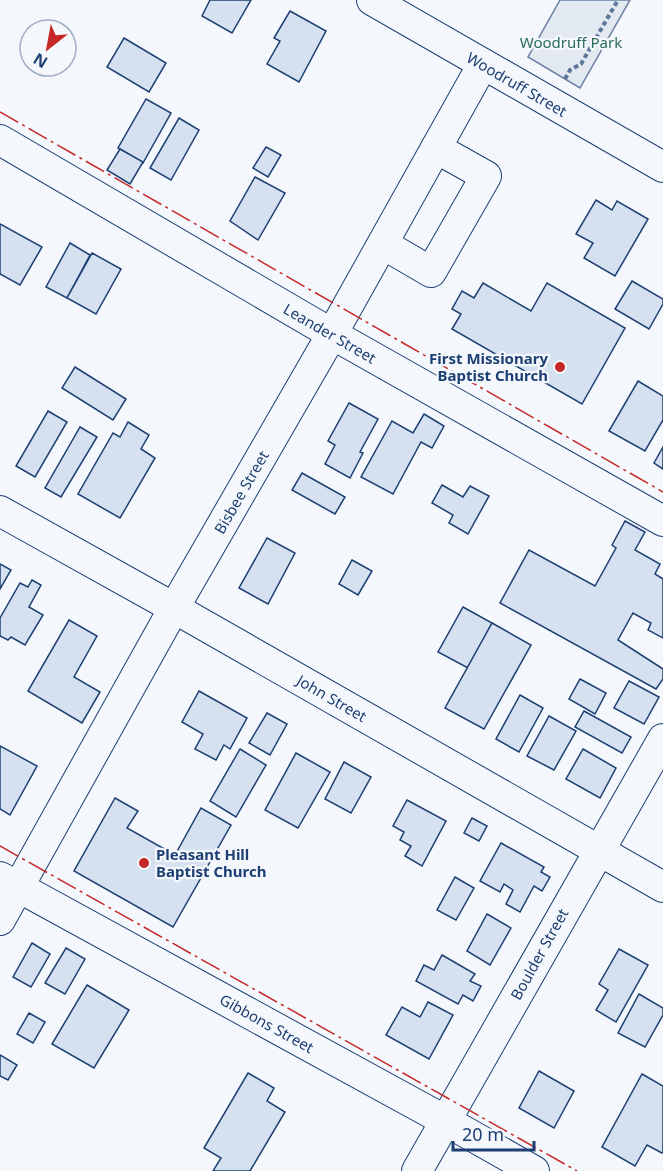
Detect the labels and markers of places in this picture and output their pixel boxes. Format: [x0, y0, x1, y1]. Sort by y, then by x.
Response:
place label: First Missionary Baptist Church [429, 348, 548, 385]
marker: First Missionary Baptist Church [553, 360, 567, 374]
place label: Pleasant Hill Baptist Church [156, 844, 266, 881]
marker: Pleasant Hill Baptist Church [137, 856, 151, 870]

